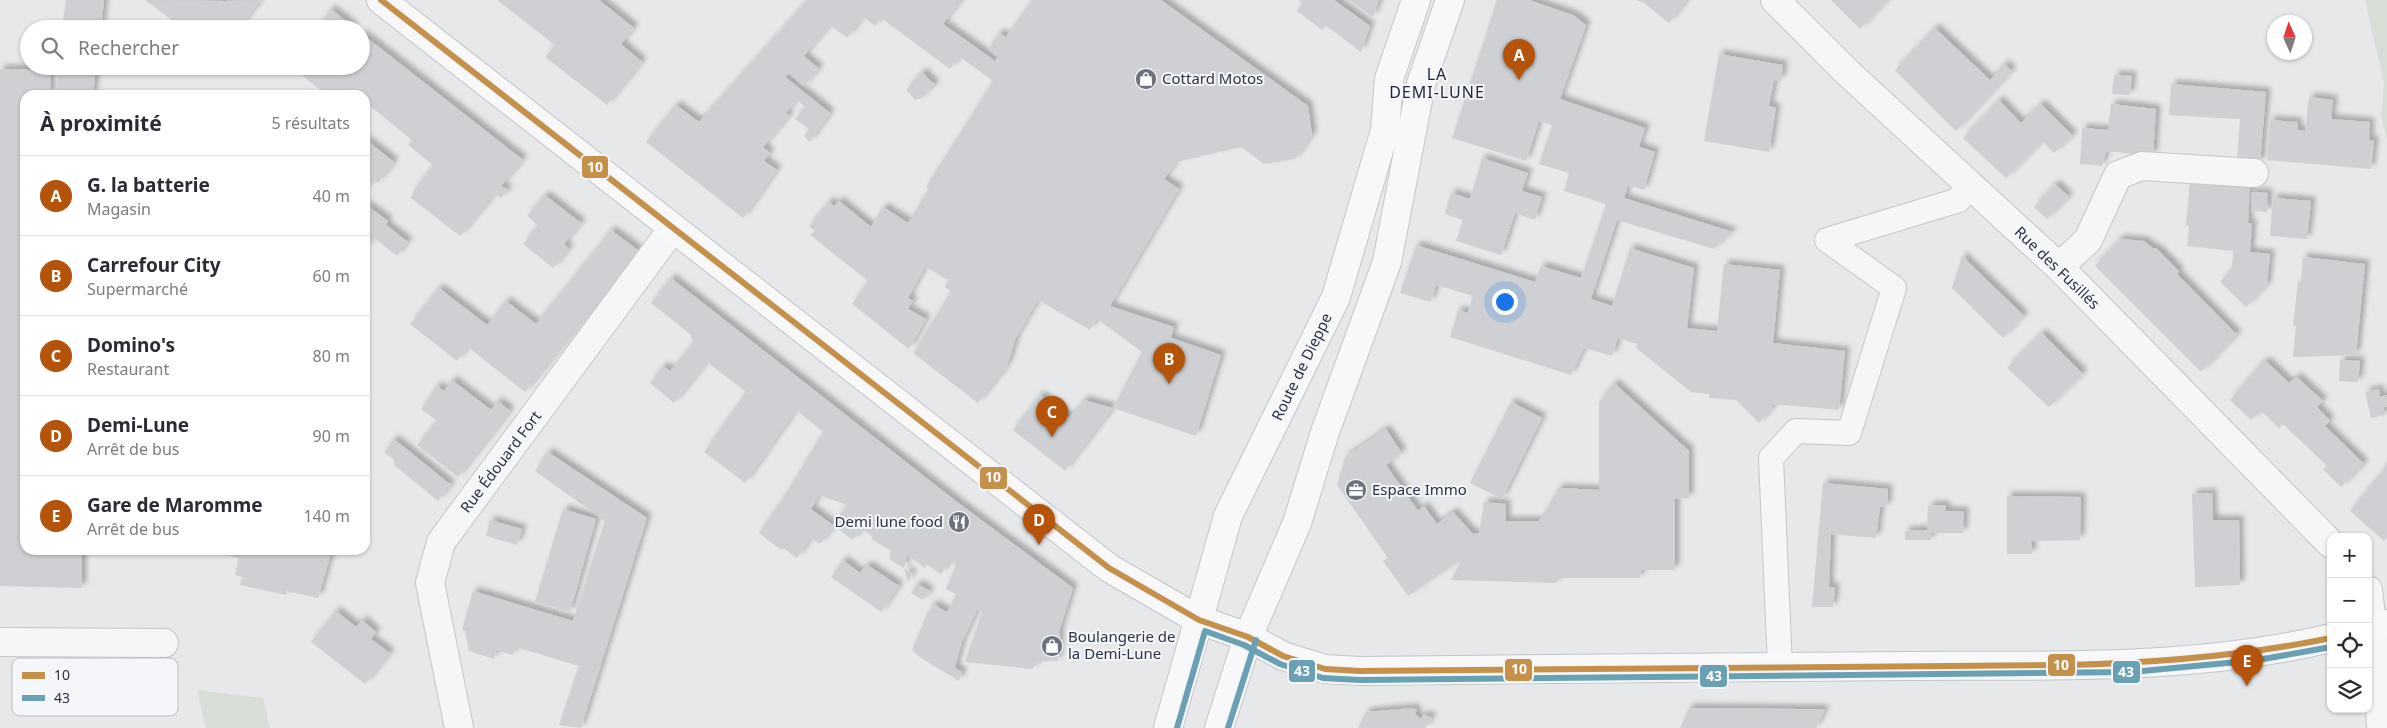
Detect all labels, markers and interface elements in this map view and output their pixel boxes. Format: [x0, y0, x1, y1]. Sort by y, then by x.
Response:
north arrow [2267, 15, 2312, 60]
search box [20, 20, 370, 75]
icon: search [38, 34, 66, 62]
text: Rechercher [78, 35, 179, 61]
pin: A [1503, 39, 1535, 80]
district label: LA DEMI-LUNE [1389, 63, 1485, 103]
shop icon: Cottard Motos [1134, 67, 1158, 91]
place label: Cottard Motos [1162, 68, 1263, 88]
text: À proximité [40, 109, 162, 137]
text: 5 résultats [272, 112, 350, 134]
line badge: 10 [581, 155, 609, 179]
text: 10 [587, 157, 603, 176]
text: G. la batterie [87, 172, 210, 198]
text: A [50, 185, 62, 207]
text: 40 m [313, 185, 350, 207]
text: Magasin [87, 198, 151, 220]
street label: Rue des Fusillés [2011, 221, 2105, 313]
text: Carrefour City [87, 252, 221, 278]
text: B [51, 265, 61, 287]
text: 60 m [313, 265, 350, 287]
text: Supermarché [87, 278, 188, 300]
your location [1492, 289, 1518, 315]
street label: Route de Dieppe [1266, 309, 1336, 424]
text: Domino's [87, 332, 175, 358]
pin: B [1153, 343, 1185, 384]
text: C [51, 345, 61, 367]
text: 80 m [313, 345, 350, 367]
text: Restaurant [87, 358, 169, 380]
pin: C [1036, 396, 1068, 437]
street label: Rue Édouard Fort [455, 406, 545, 516]
text: Demi-Lune [87, 412, 189, 438]
text: D [50, 425, 62, 447]
text: 90 m [313, 425, 350, 447]
text: Arrêt de bus [87, 438, 180, 460]
line badge: 10 [979, 466, 1008, 490]
text: 10 [985, 467, 1001, 486]
office icon: Espace Immo [1344, 478, 1368, 502]
place label: Espace Immo [1372, 479, 1467, 499]
text: Gare de Maromme [87, 492, 263, 518]
pin: D [1023, 504, 1055, 545]
text: E [52, 505, 60, 527]
text: 140 m [303, 505, 350, 527]
restaurant icon: Demi lune food [947, 510, 971, 534]
place label: Demi lune food [834, 511, 943, 531]
text: Arrêt de bus [87, 518, 180, 540]
map controls [2327, 533, 2372, 713]
button: + [2327, 533, 2372, 578]
button: − [2327, 578, 2372, 623]
button: locate [2327, 623, 2372, 668]
place label: Boulangerie de la Demi-Lune [1068, 626, 1175, 663]
shop icon: Boulangerie de la Demi-Lune [1040, 634, 1064, 658]
pin: E [2231, 645, 2263, 686]
line badge: 10 [2047, 653, 2076, 677]
text: 10 [2053, 655, 2069, 674]
legend [12, 658, 178, 716]
line badge: 10 [1504, 658, 1533, 682]
line badge: 43 [1288, 659, 1316, 683]
text: 10 [1511, 659, 1527, 678]
line badge: 43 [2112, 660, 2141, 684]
text: 43 [1294, 661, 1310, 680]
text: 43 [2118, 662, 2134, 681]
line badge: 43 [1699, 664, 1728, 688]
text: 10 [54, 665, 70, 684]
text: 43 [1706, 666, 1722, 685]
button: layers [2327, 668, 2372, 713]
text: 43 [54, 688, 70, 707]

